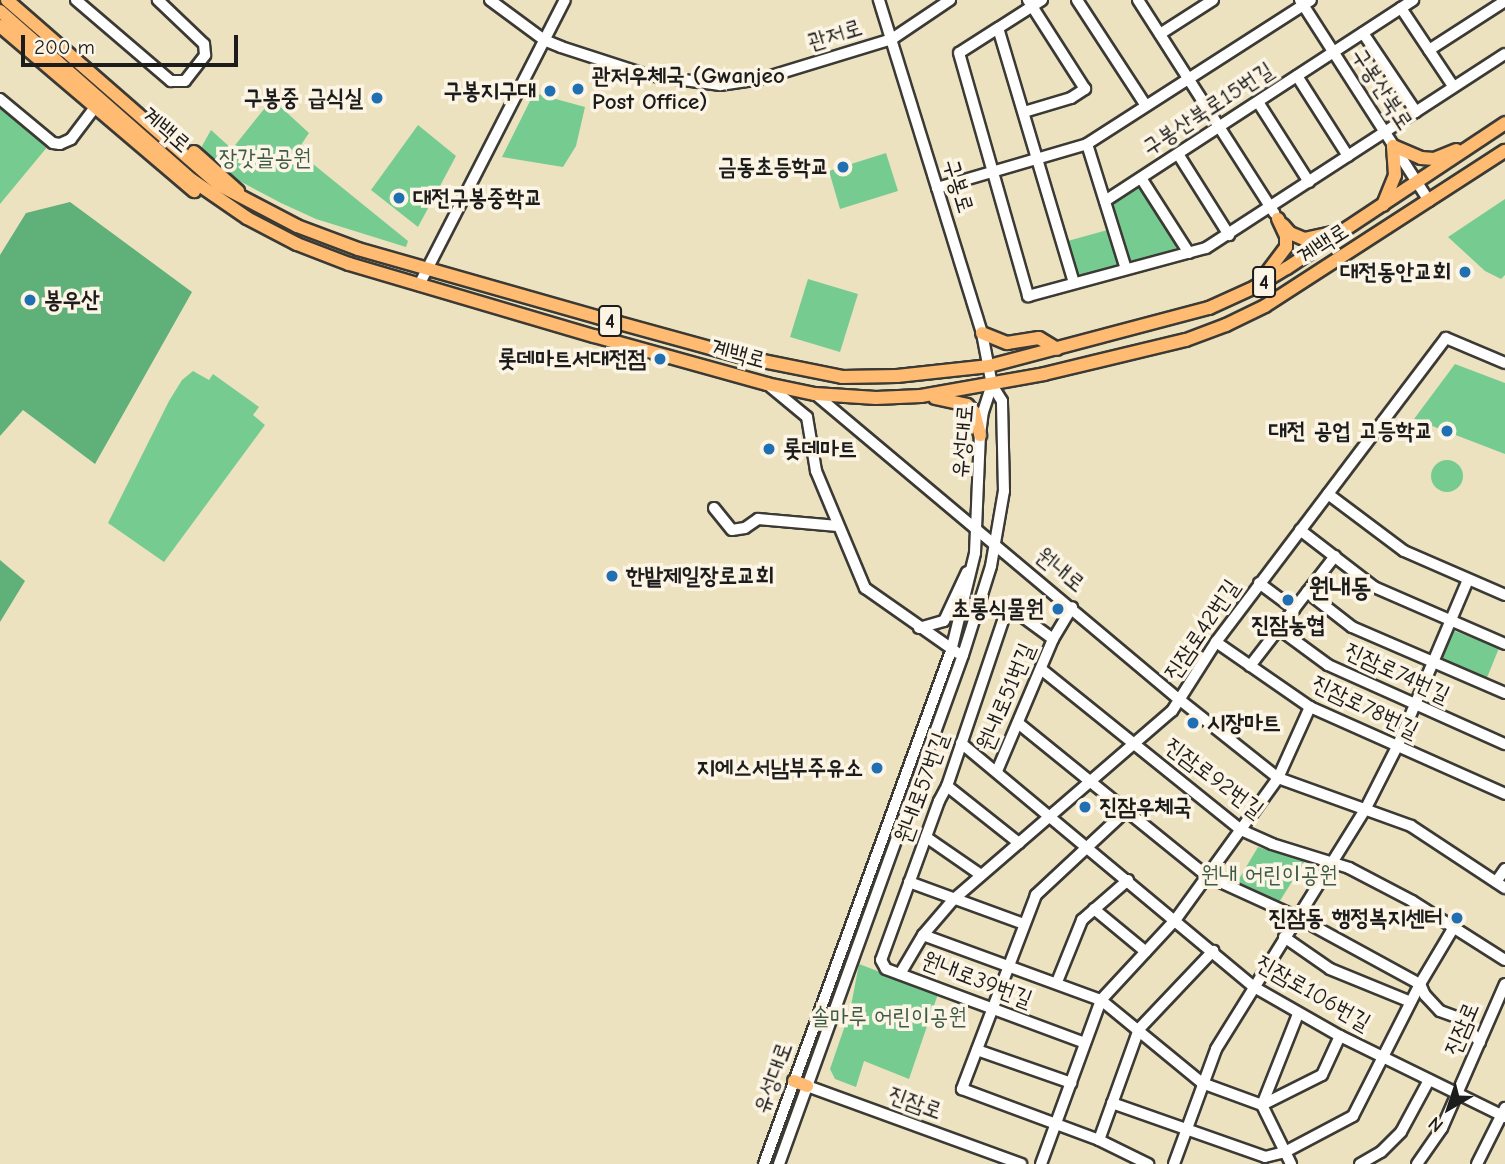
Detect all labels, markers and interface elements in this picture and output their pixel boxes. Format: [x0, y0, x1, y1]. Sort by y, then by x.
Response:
street label: 관저로 [804, 14, 866, 56]
scale bar [24, 21, 242, 65]
text: 200 m [34, 35, 95, 59]
street label: 구봉산북로 [1345, 43, 1419, 135]
street label: 구봉산북로15번길 [1137, 56, 1279, 162]
place label: 관저우체국 (Gwanjeo Post Office) [592, 62, 785, 116]
place label: 구봉지구대 [443, 77, 536, 105]
marker: 관저우체국 (Gwanjeo Post Office) [570, 81, 586, 97]
marker: 구봉지구대 [542, 83, 558, 99]
place label: 구봉중 급식실 [244, 84, 363, 112]
marker: 구봉중 급식실 [369, 90, 385, 106]
street label: 계백로 [136, 101, 196, 159]
park label: 장갓골공원 [219, 144, 311, 172]
place label: 금동초등학교 [718, 153, 829, 181]
street label: 구봉로 [937, 155, 979, 217]
marker: 금동초등학교 [835, 159, 851, 175]
place label: 대전구봉중학교 [413, 184, 543, 212]
marker: 대전구봉중학교 [391, 190, 407, 206]
street label: 계백로 [1292, 217, 1354, 271]
place label: 대전동안교회 [1340, 258, 1451, 286]
road number: 4 [1252, 264, 1276, 300]
marker: 대전동안교회 [1457, 264, 1473, 280]
place label: 봉우산 [44, 286, 100, 314]
marker: 봉우산 [22, 292, 38, 308]
road number: 4 [598, 304, 622, 338]
street label: 계백로 [708, 333, 768, 375]
place label: 롯데마트서대전점 [498, 345, 646, 373]
marker: 롯데마트서대전점 [652, 351, 668, 367]
street label: 유성대로 [946, 403, 980, 479]
place label: 대전 공업 고등학교 [1269, 417, 1433, 445]
marker: 대전 공업 고등학교 [1439, 423, 1455, 439]
place label: 롯데마트 [783, 435, 857, 463]
marker: 롯데마트 [761, 441, 777, 457]
street label: 원내로 [1030, 542, 1090, 598]
place label: 한밭제일장로교회 [626, 562, 774, 590]
marker: 한밭제일장로교회 [604, 568, 620, 584]
district label: 원내동 [1309, 573, 1371, 605]
street label: 진잠로42번길 [1158, 574, 1246, 686]
marker: 진잠농협 [1280, 592, 1296, 608]
place label: 초롱식물원 [951, 595, 1044, 623]
marker: 초롱식물원 [1050, 601, 1066, 617]
place label: 진잠농협 [1251, 611, 1325, 639]
street label: 진잠로74번길 [1340, 637, 1454, 709]
street label: 원내로51번길 [971, 639, 1041, 755]
street label: 진잠로78번길 [1307, 669, 1423, 745]
place label: 시장마트 [1207, 709, 1281, 737]
marker: 시장마트 [1185, 715, 1201, 731]
street label: 원내로57번길 [889, 729, 955, 847]
street label: 진잠로92번길 [1159, 732, 1269, 824]
place label: 지에스서남부주유소 [696, 754, 863, 782]
marker: 지에스서남부주유소 [869, 760, 885, 776]
place label: 진잠우체국 [1099, 793, 1192, 821]
marker: 진잠우체국 [1077, 799, 1093, 815]
park label: 원내 어린이공원 [1200, 861, 1338, 889]
place label: 진잠동 행정복지센터 [1268, 904, 1443, 932]
marker: 진잠동 행정복지센터 [1449, 910, 1465, 926]
street label: 원내로39번길 [918, 946, 1036, 1014]
street label: 진잠로106번길 [1251, 949, 1375, 1037]
street label: 진잠로 [1438, 998, 1486, 1060]
park label: 솔마루 어린이공원 [811, 1003, 967, 1031]
street label: 유성대로 [747, 1038, 799, 1118]
north arrow [1414, 1073, 1484, 1143]
street label: 진잠로 [884, 1081, 946, 1125]
text: N [1424, 1112, 1448, 1137]

